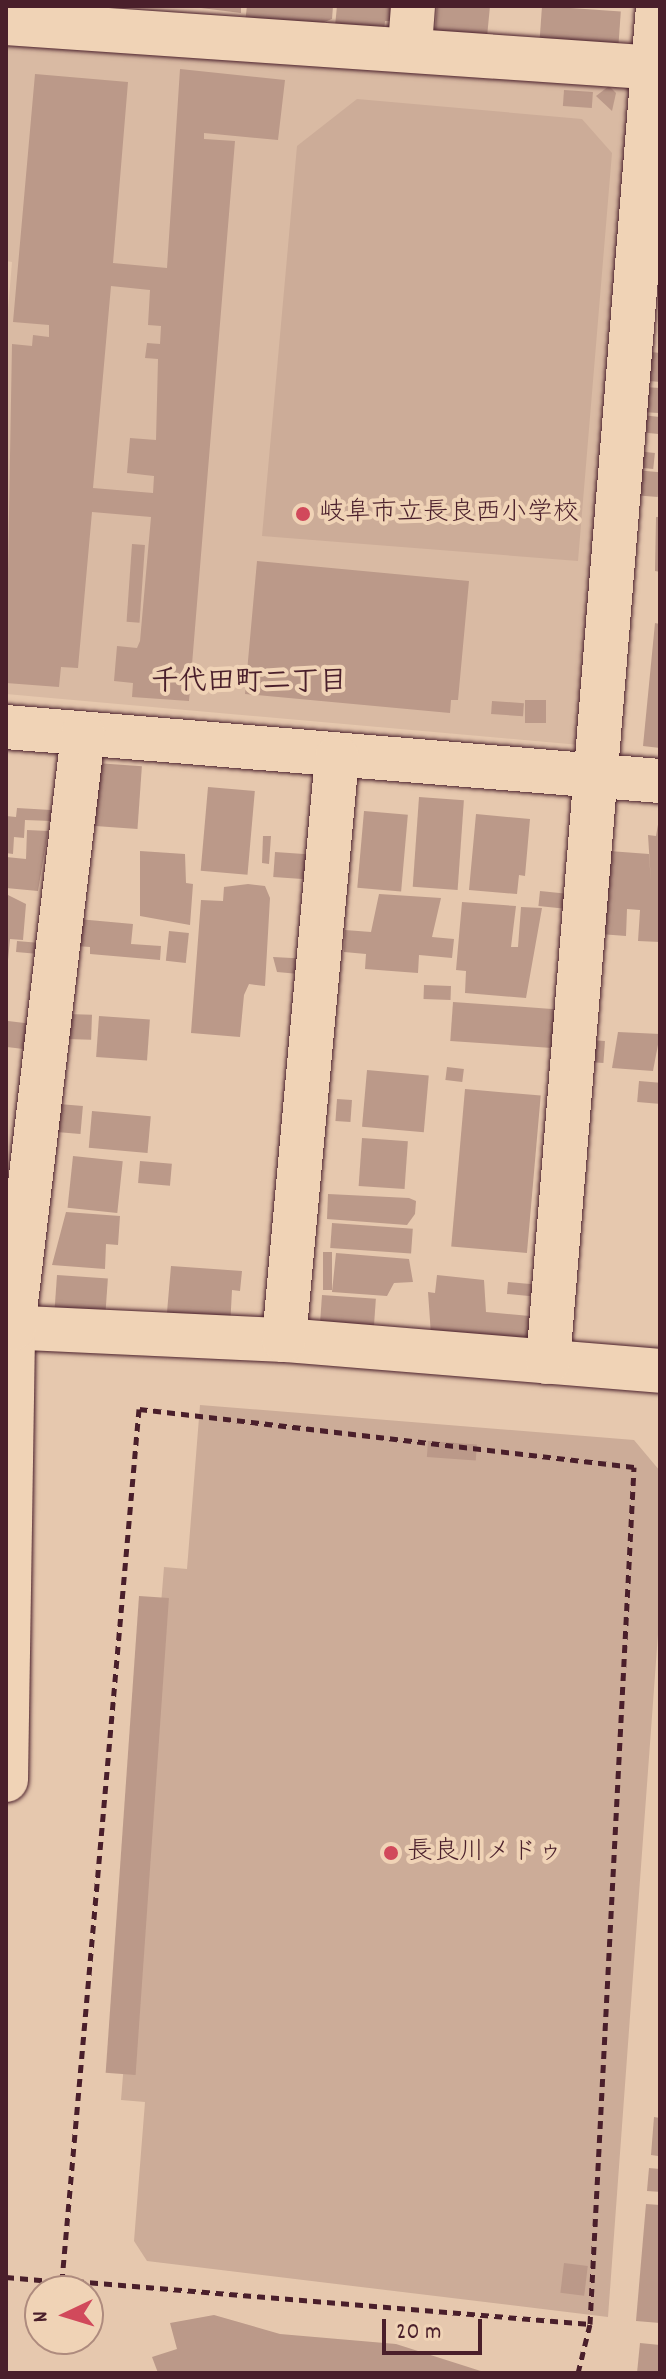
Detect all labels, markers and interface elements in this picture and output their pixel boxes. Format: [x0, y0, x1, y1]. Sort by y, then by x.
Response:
place label: 岐阜市立長良西小学校 [319, 498, 579, 530]
marker: 岐阜市立長良西小学校 [294, 505, 312, 523]
district label: 千代田町二丁目 [151, 667, 347, 701]
place label: 長良川メドゥ [407, 1837, 563, 1869]
marker: 長良川メドゥ [382, 1844, 400, 1862]
north arrow [24, 2275, 104, 2355]
scale bar [386, 2303, 486, 2353]
text: N [26, 2310, 57, 2323]
text: 20 m [396, 2316, 442, 2350]

